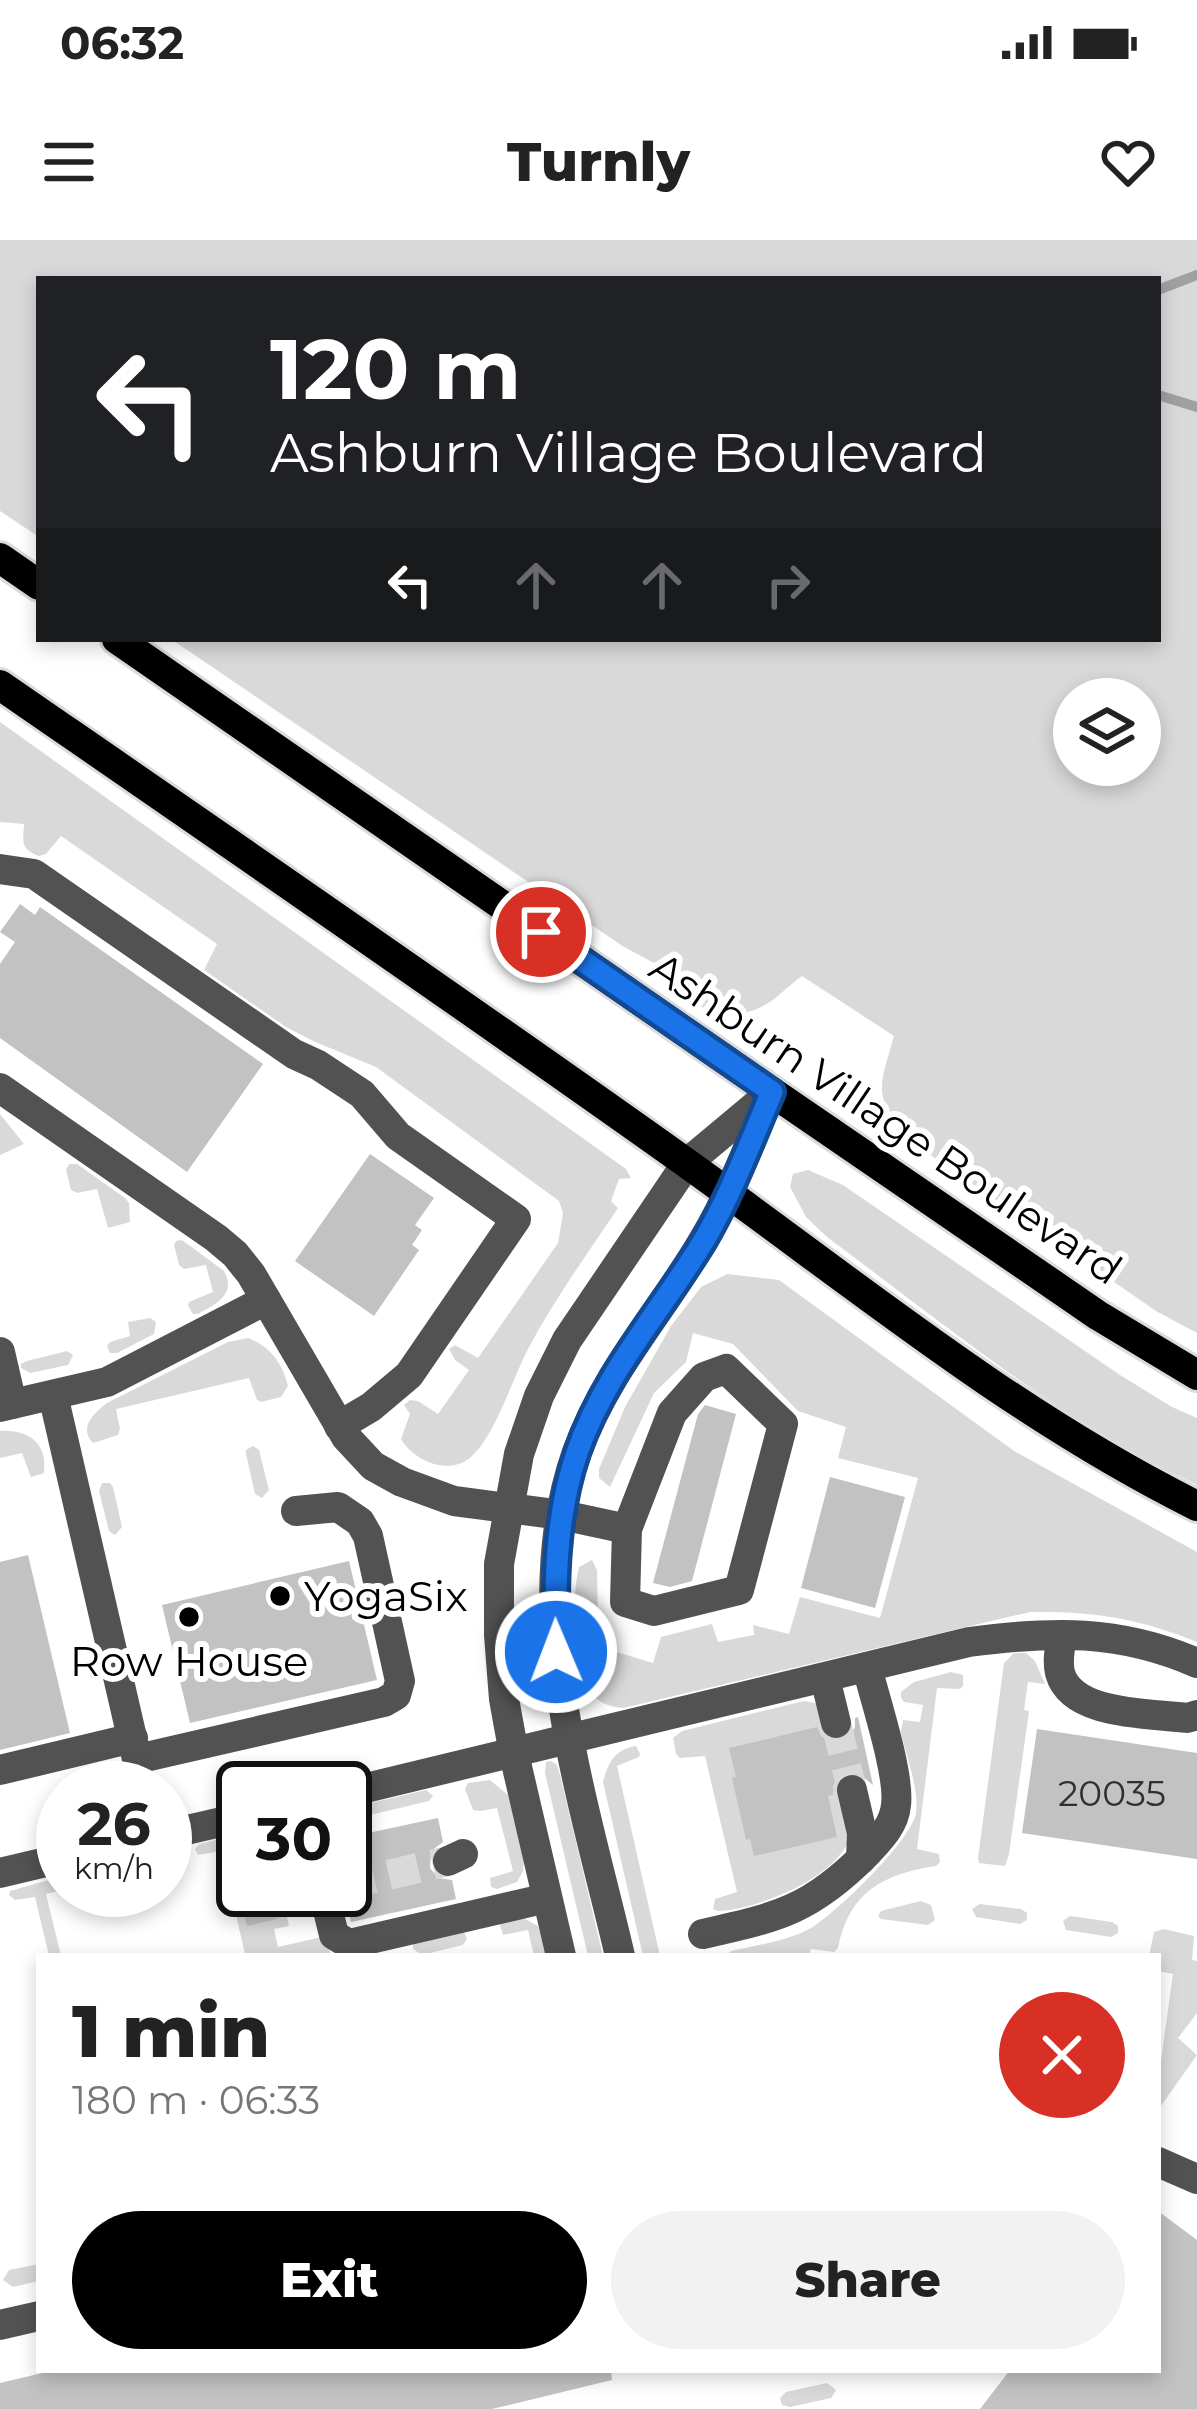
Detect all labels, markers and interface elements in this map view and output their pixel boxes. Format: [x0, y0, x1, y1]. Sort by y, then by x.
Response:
text: 06:32 [60, 15, 184, 70]
icon: menu [36, 129, 102, 195]
text: Turnly [507, 129, 690, 195]
icon: heart [1095, 129, 1161, 195]
text: 120 m [270, 318, 521, 420]
icon: left [72, 324, 228, 480]
text: Ashburn Village Boulevard [270, 420, 987, 486]
icon: left [377, 552, 443, 618]
icon: ahead [503, 552, 569, 618]
icon: ahead [629, 552, 695, 618]
icon: right [755, 552, 821, 618]
map controls [1053, 678, 1161, 786]
button: layers [1053, 678, 1161, 786]
pin [490, 881, 592, 983]
icon: arrive [508, 899, 574, 965]
street label: Ashburn Village Boulevard [640, 940, 1132, 1296]
place label: YogaSix [304, 1570, 468, 1622]
marker: YogaSix [267, 1583, 293, 1609]
position arrow [493, 1589, 619, 1715]
marker: Row House [176, 1604, 202, 1630]
place label: Row House [70, 1635, 308, 1687]
speed limit sign: 30 [216, 1761, 372, 1917]
house number: 20035 [1058, 1771, 1166, 1815]
text: 26 [77, 1787, 151, 1860]
text: km/h [74, 1850, 154, 1887]
text: 1 min [72, 1987, 270, 2075]
button: close [999, 1992, 1125, 2118]
text: 180 m · 06:33 [72, 2076, 320, 2124]
button: Exit [72, 2211, 587, 2349]
button: Share [611, 2211, 1125, 2349]

